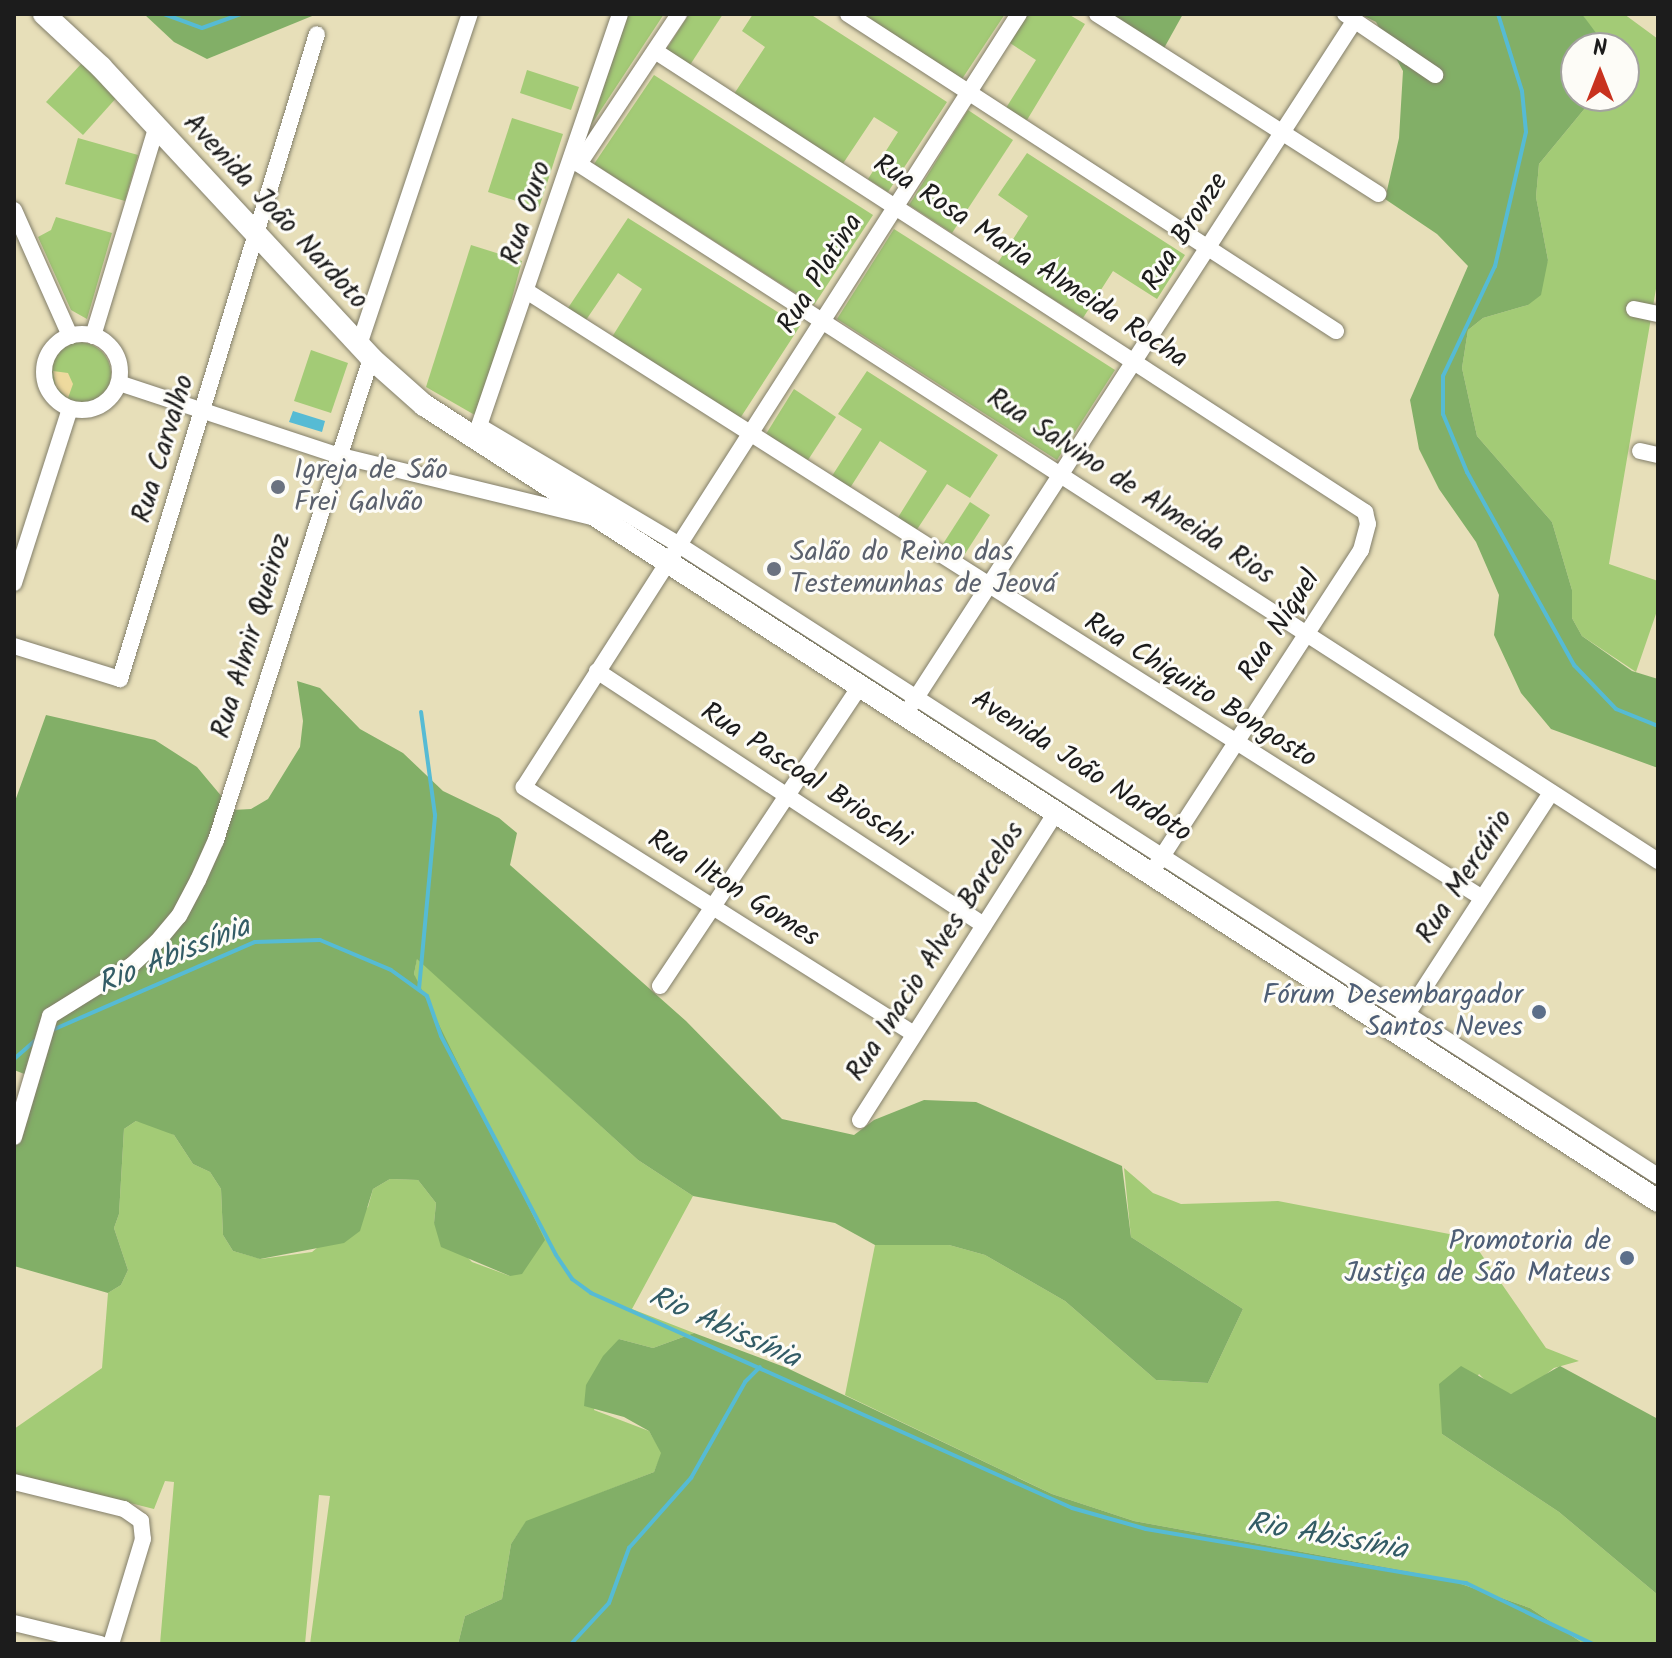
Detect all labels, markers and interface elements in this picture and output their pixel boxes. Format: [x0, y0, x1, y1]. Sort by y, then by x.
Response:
north arrow [1560, 32, 1640, 112]
text: N [1593, 32, 1607, 67]
street label: Avenida João Nardoto [175, 107, 375, 317]
street label: Rua Rosa Maria Almeida Rocha [866, 148, 1194, 376]
street label: Rua Ouro [495, 157, 559, 269]
street label: Rua Bronze [1135, 167, 1237, 297]
street label: Rua Platina [771, 208, 871, 340]
street label: Rua Carvalho [126, 371, 202, 527]
street label: Rua Salvino de Almeida Rios [980, 382, 1280, 592]
place label: Igreja de São Frei Galvão [294, 454, 448, 520]
marker: Igreja de São Frei Galvão [269, 478, 287, 496]
street label: Rua Almir Queiroz [205, 529, 299, 743]
place label: Salão do Reino das Testemunhas de Jeová [790, 536, 1056, 602]
marker: Salão do Reino das Testemunhas de Jeová [765, 560, 783, 578]
street label: Rua Níquel [1232, 564, 1328, 688]
street label: Rua Chiquito Bongosto [1078, 606, 1322, 776]
street label: Avenida João Nardoto [965, 683, 1197, 851]
street label: Rua Pascoal Brioschi [694, 696, 916, 856]
street label: Rua Mercúrio [1409, 804, 1521, 950]
street label: Rua Inacio Alves Barcelos [840, 816, 1032, 1088]
street label: Rua Ilton Gomes [641, 823, 825, 955]
water label: Rio Abissínia [92, 909, 256, 1003]
place label: Fórum Desembargador Santos Neves [1263, 979, 1523, 1045]
marker: Fórum Desembargador Santos Neves [1530, 1003, 1548, 1021]
place label: Promotoria de Justiça de São Mateus [1344, 1225, 1611, 1291]
marker: Promotoria de Justiça de São Mateus [1618, 1249, 1636, 1267]
water label: Rio Abissínia [643, 1279, 805, 1377]
water label: Rio Abissínia [1244, 1505, 1410, 1569]

